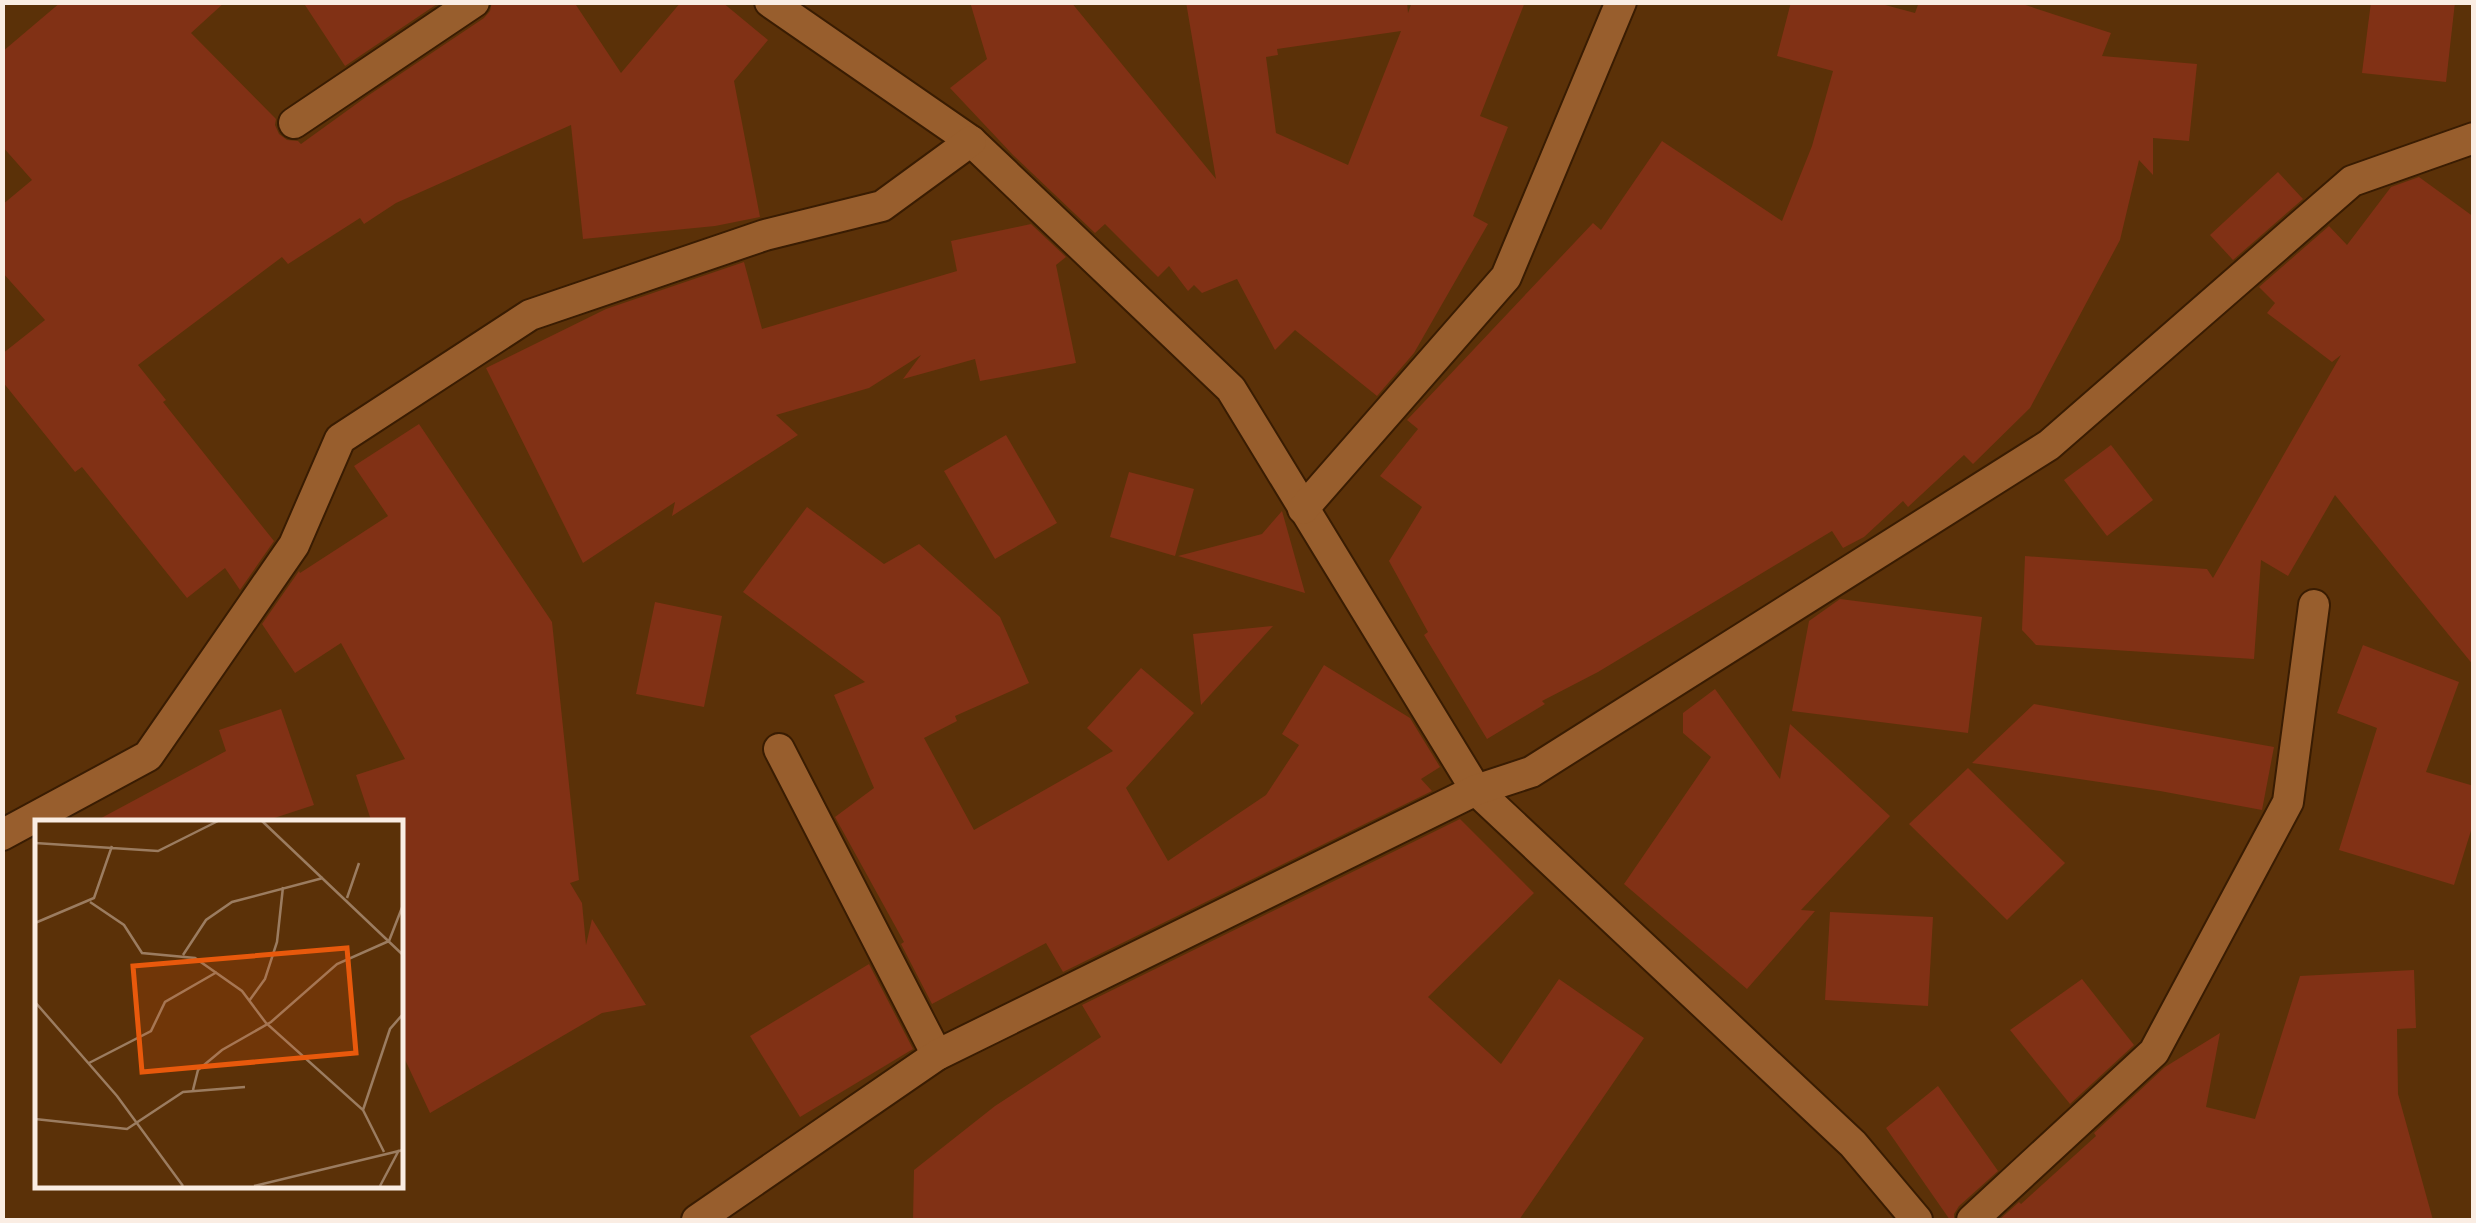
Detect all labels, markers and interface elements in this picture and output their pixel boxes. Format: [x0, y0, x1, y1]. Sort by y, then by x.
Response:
inset map [35, 820, 402, 1188]

